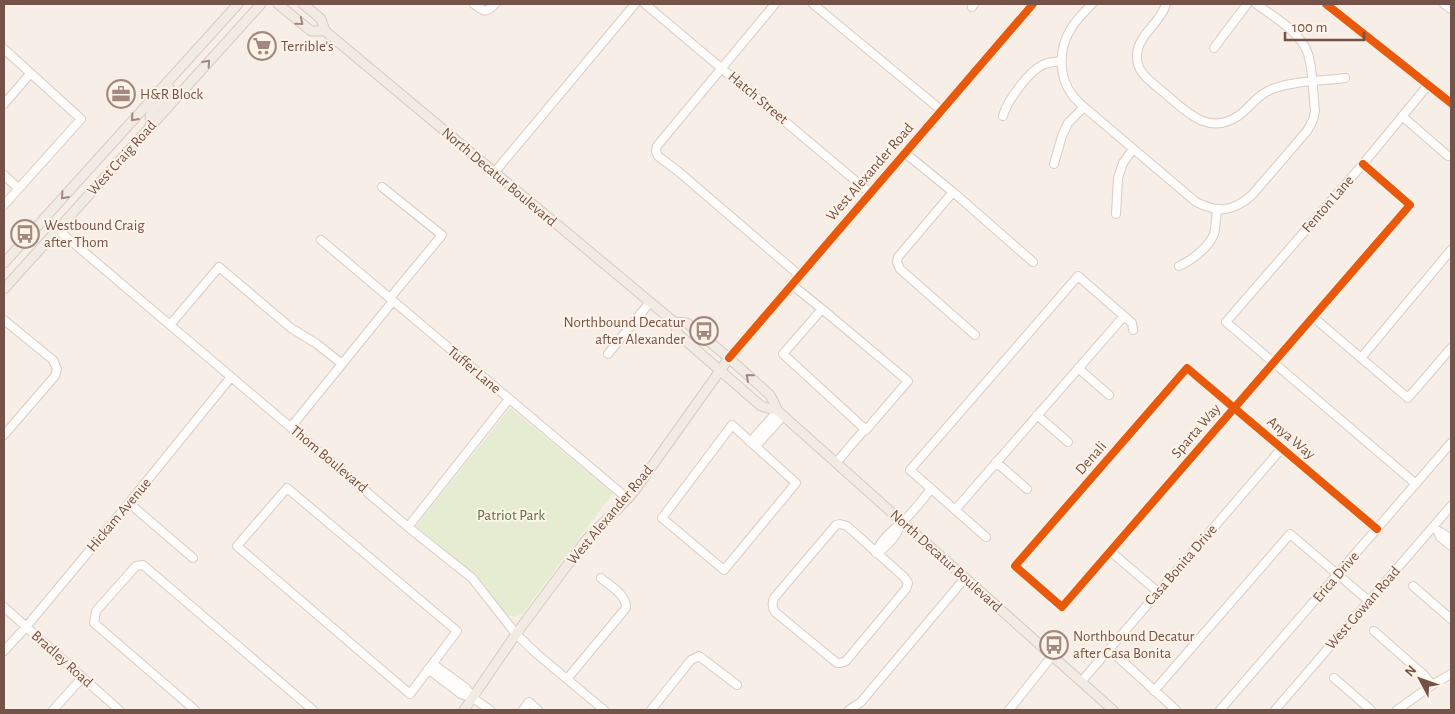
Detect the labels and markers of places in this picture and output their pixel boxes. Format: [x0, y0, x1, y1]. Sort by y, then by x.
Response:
supermarket icon: Terrible's [247, 31, 277, 61]
place label: Terrible's [281, 39, 334, 54]
office icon: H&R Block [106, 79, 136, 109]
place label: H&R Block [140, 87, 203, 102]
place label: Westbound Craig after Thom [44, 218, 145, 250]
bus stop icon: Westbound Craig after Thom [10, 219, 40, 249]
place label: Northbound Decatur after Alexander [564, 315, 685, 347]
bus stop icon: Northbound Decatur after Alexander [689, 316, 719, 346]
place label: Northbound Decatur after Casa Bonita [1073, 629, 1195, 661]
bus stop icon: Northbound Decatur after Casa Bonita [1039, 630, 1069, 660]

